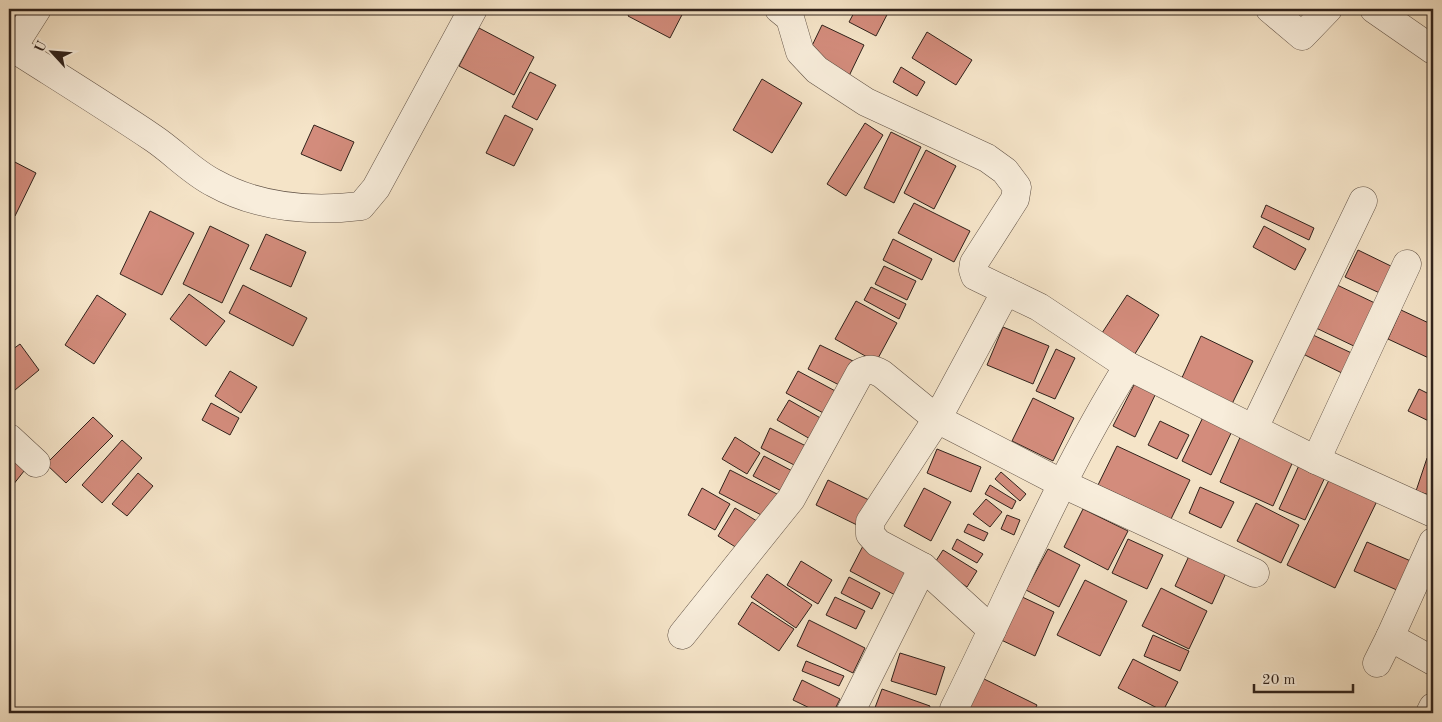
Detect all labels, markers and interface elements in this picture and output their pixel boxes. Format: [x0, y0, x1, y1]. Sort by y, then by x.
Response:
north arrow [28, 28, 78, 78]
text: U [32, 39, 50, 55]
scale bar [1254, 662, 1353, 694]
text: 20 m [1262, 673, 1296, 688]

